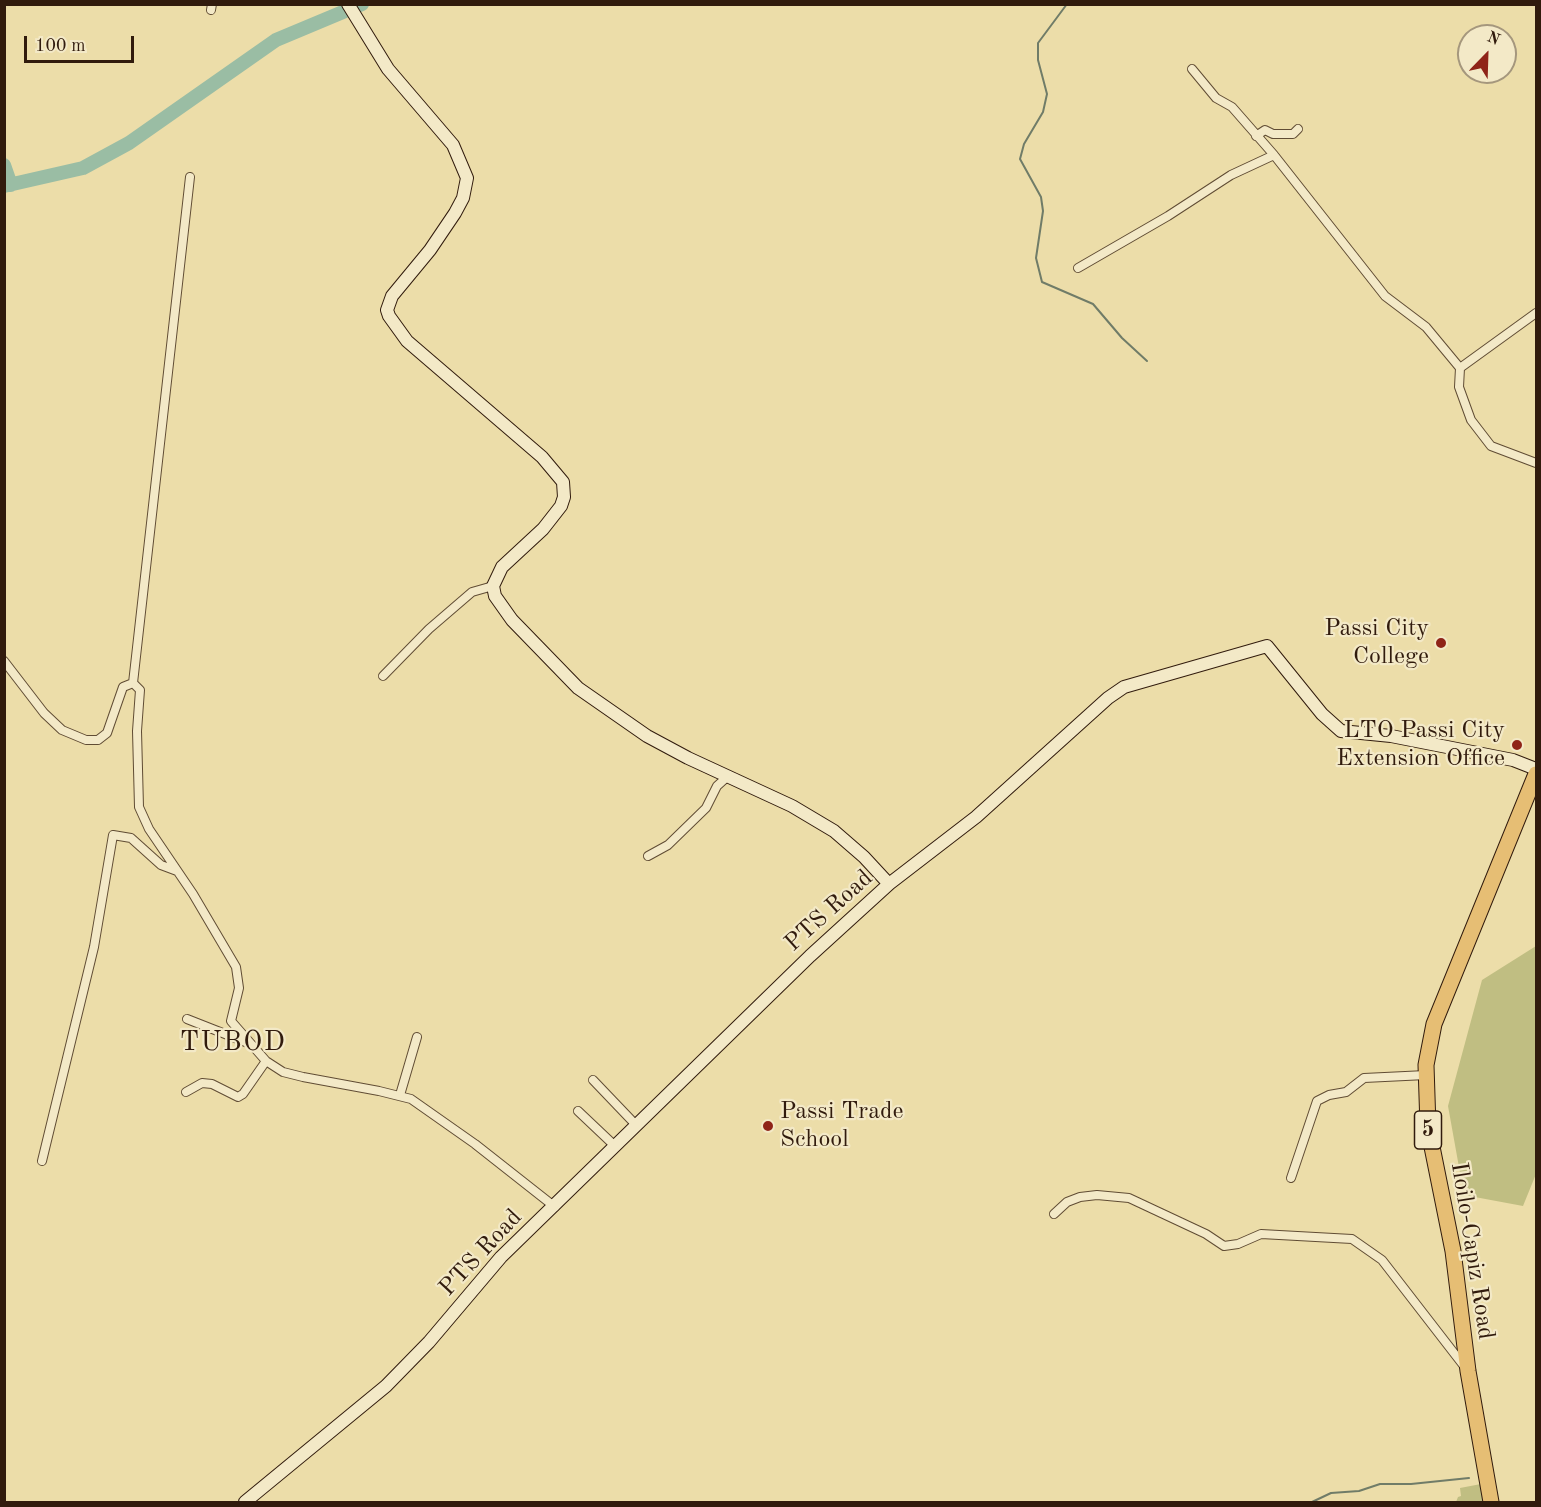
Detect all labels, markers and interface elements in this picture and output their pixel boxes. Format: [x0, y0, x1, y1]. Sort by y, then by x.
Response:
scale bar [27, 24, 136, 62]
north arrow [1457, 24, 1517, 84]
text: N [1484, 30, 1502, 49]
text: 100 m [35, 37, 86, 55]
place label: Passi City College [1324, 615, 1429, 671]
marker: Passi City College [1434, 636, 1448, 650]
place label: LTO Passi City Extension Office [1336, 717, 1505, 773]
marker: LTO Passi City Extension Office [1510, 738, 1524, 752]
street label: PTS Road [779, 864, 879, 958]
district label: TUBOD [180, 1027, 286, 1059]
place label: Passi Trade School [780, 1098, 904, 1154]
road number: 5 [1414, 1111, 1442, 1149]
marker: Passi Trade School [761, 1119, 775, 1133]
street label: Iloilo-Capiz Road [1444, 1160, 1500, 1342]
street label: PTS Road [433, 1203, 529, 1303]

